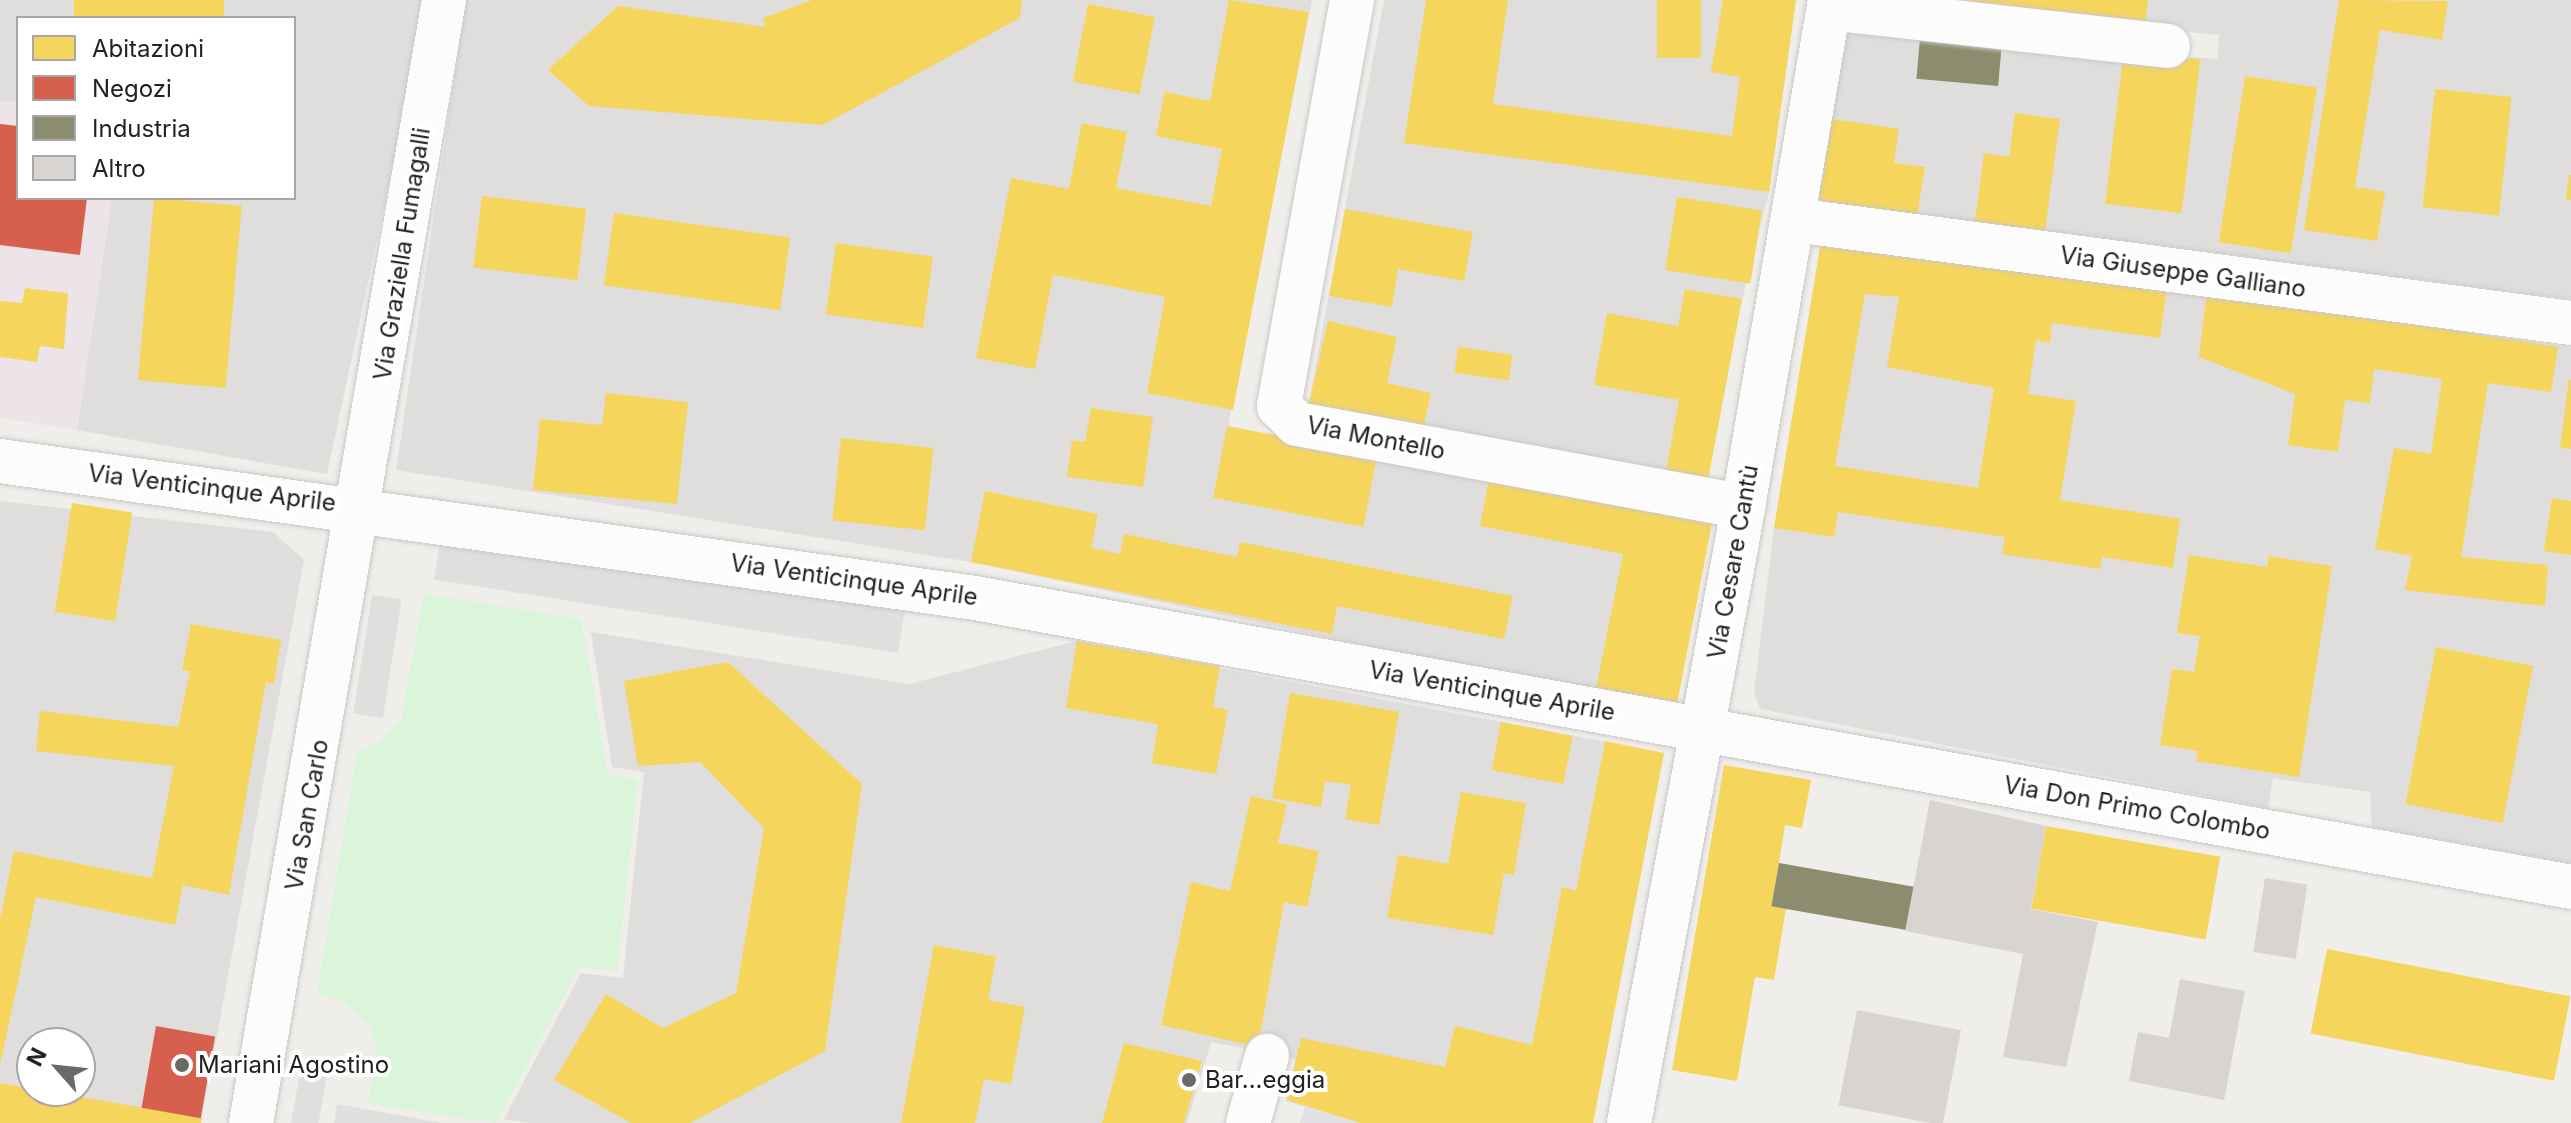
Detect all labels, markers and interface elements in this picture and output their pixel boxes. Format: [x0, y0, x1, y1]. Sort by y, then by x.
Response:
legend [16, 16, 296, 200]
text: Abitazioni [92, 34, 204, 63]
text: Negozi [92, 74, 172, 103]
text: Industria [92, 114, 191, 143]
street label: Via Graziella Fumagalli [368, 126, 436, 382]
text: Altro [92, 154, 146, 183]
street label: Via Giuseppe Galliano [2058, 240, 2308, 304]
street label: Via Montello [1304, 410, 1448, 466]
street label: Via Venticinque Aprile [86, 459, 338, 517]
street label: Via Cesare Cantù [1702, 463, 1764, 661]
street label: Via Venticinque Aprile [729, 548, 979, 612]
street label: Via Venticinque Aprile [1367, 655, 1617, 727]
street label: Via San Carlo [280, 737, 334, 893]
street label: Via Don Primo Colombo [2001, 770, 2273, 846]
north arrow [16, 1027, 96, 1107]
text: N [21, 1044, 52, 1070]
place label: Mariani Agostino [198, 1051, 389, 1079]
marker: Mariani Agostino [173, 1056, 191, 1074]
place label: Bar...eggia [1205, 1066, 1325, 1094]
marker: Bar...eggia [1180, 1071, 1198, 1089]

